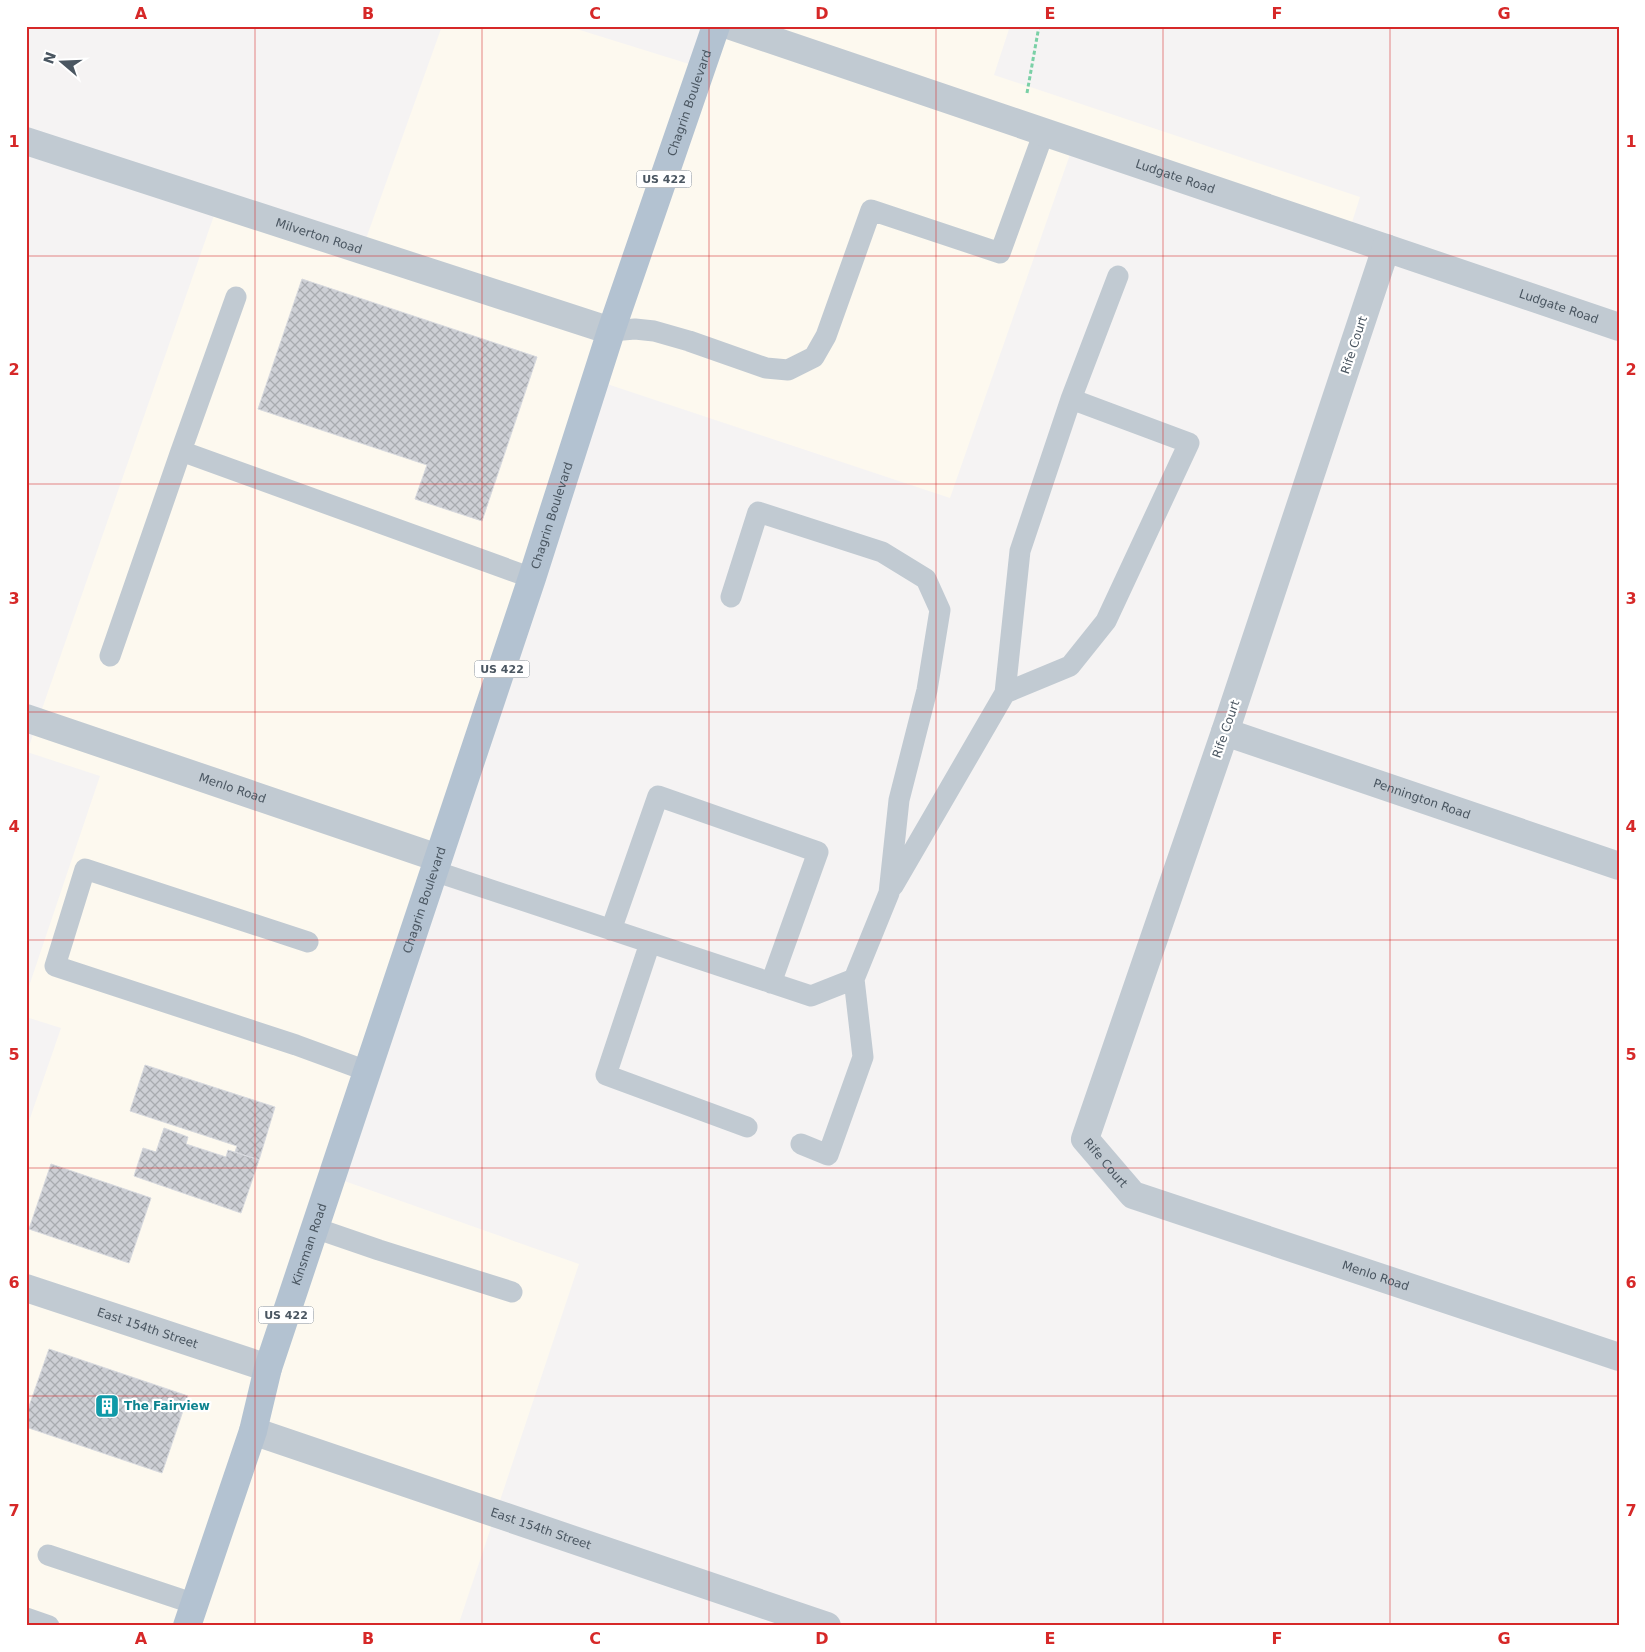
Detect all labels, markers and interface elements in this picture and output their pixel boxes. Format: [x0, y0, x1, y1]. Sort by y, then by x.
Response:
text: A [135, 4, 148, 23]
text: B [362, 4, 374, 23]
text: C [589, 4, 601, 23]
text: D [815, 4, 829, 23]
text: E [1045, 4, 1055, 23]
text: F [1272, 4, 1282, 23]
text: G [1497, 4, 1511, 23]
north arrow [38, 38, 88, 88]
street label: Chagrin Boulevard [665, 48, 714, 158]
text: N [40, 50, 59, 66]
text: 1 [8, 132, 20, 151]
text: 1 [1625, 132, 1637, 151]
street label: Ludgate Road [1134, 157, 1217, 196]
road number: US 422 [636, 170, 692, 188]
street label: Milverton Road [274, 216, 364, 257]
street label: Ludgate Road [1517, 287, 1600, 326]
street label: Rife Court [1338, 314, 1370, 376]
text: 2 [8, 360, 20, 379]
text: 2 [1625, 360, 1637, 379]
street label: Chagrin Boulevard [528, 460, 576, 571]
text: 3 [8, 589, 20, 608]
text: 3 [1625, 589, 1637, 608]
road number: US 422 [474, 661, 530, 678]
street label: Rife Court [1210, 698, 1242, 760]
street label: Menlo Road [197, 770, 268, 806]
street label: Pennington Road [1372, 776, 1472, 822]
text: 4 [8, 817, 20, 836]
text: 4 [1625, 817, 1637, 836]
street label: Chagrin Boulevard [400, 845, 449, 955]
text: 5 [8, 1045, 20, 1064]
text: 5 [1625, 1045, 1637, 1064]
street label: Rife Court [1081, 1136, 1131, 1191]
street label: Kinsman Road [289, 1201, 330, 1287]
street label: Menlo Road [1340, 1258, 1411, 1294]
text: 6 [8, 1273, 20, 1292]
text: 6 [1625, 1273, 1637, 1292]
street label: East 154th Street [95, 1305, 200, 1351]
road number: US 422 [258, 1306, 314, 1324]
building icon: The Fairview [94, 1393, 120, 1419]
place label: The Fairview [124, 1399, 210, 1413]
text: 7 [8, 1501, 20, 1520]
text: 7 [1625, 1501, 1637, 1520]
street label: East 154th Street [489, 1505, 593, 1552]
text: A [135, 1629, 148, 1648]
text: B [362, 1629, 374, 1648]
text: C [589, 1629, 601, 1648]
text: D [815, 1629, 829, 1648]
text: E [1045, 1629, 1055, 1648]
text: F [1272, 1629, 1282, 1648]
text: G [1497, 1629, 1511, 1648]

